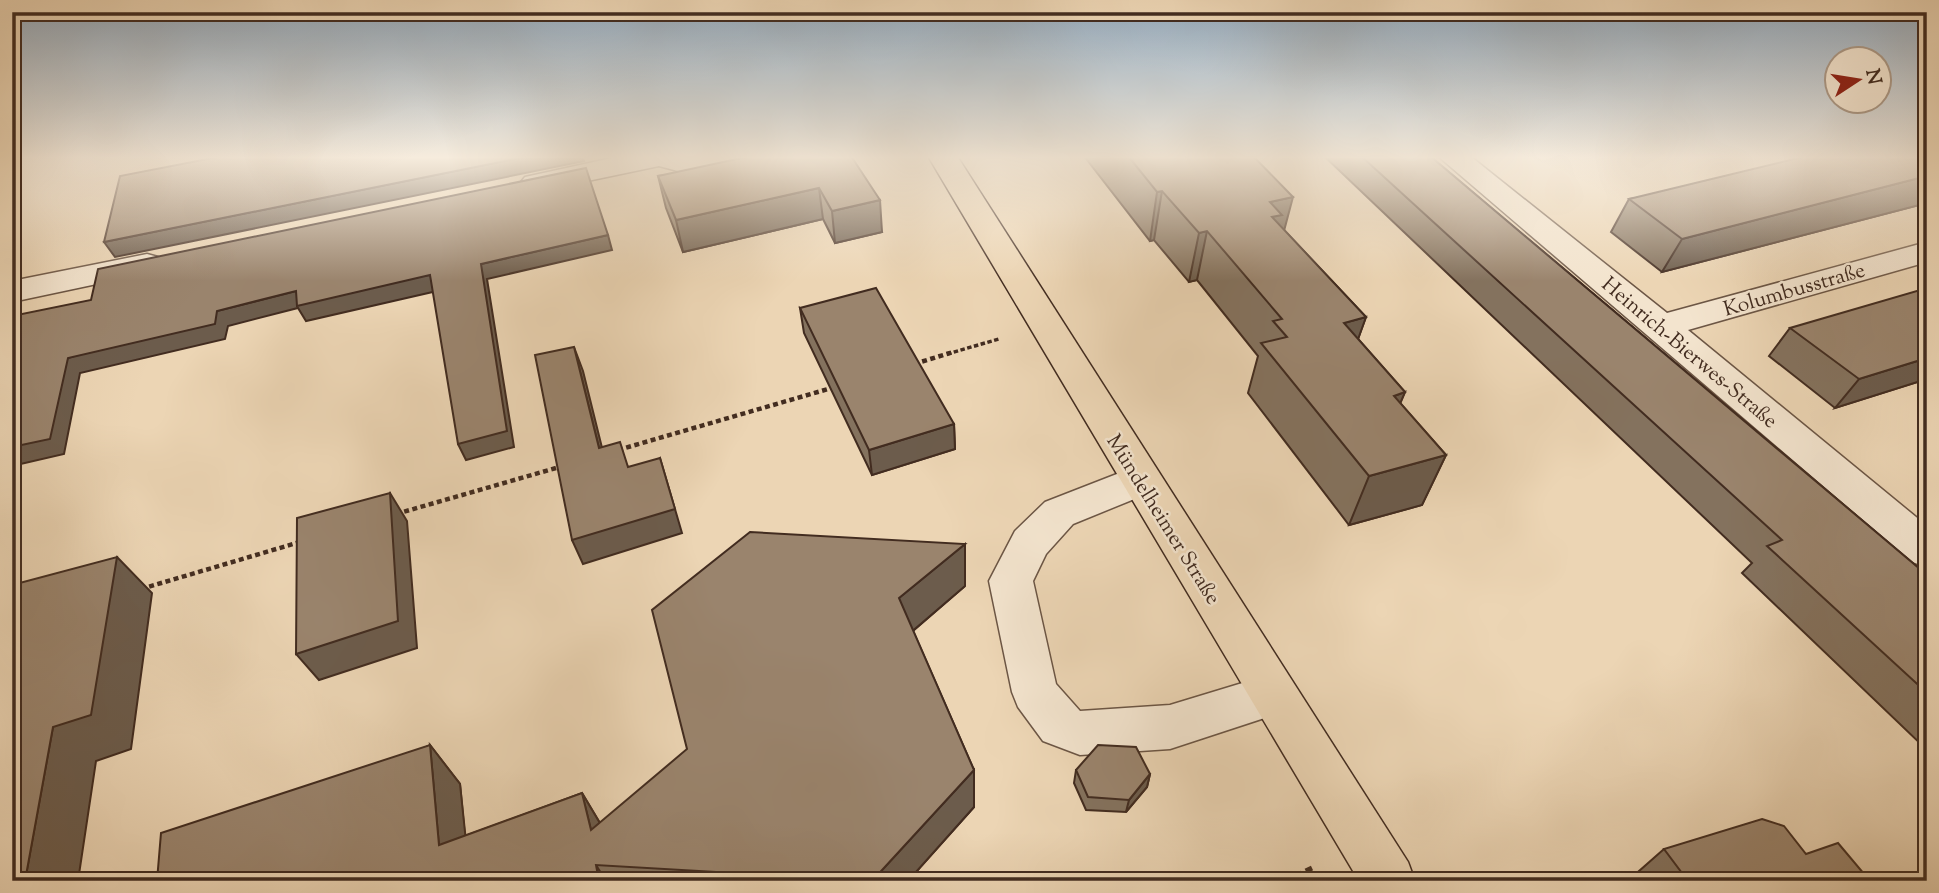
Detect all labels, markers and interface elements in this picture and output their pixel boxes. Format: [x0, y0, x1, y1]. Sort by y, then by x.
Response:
north arrow [1824, 46, 1894, 116]
text: N [1857, 67, 1887, 87]
street label: Kolumbusstraße [1720, 256, 1869, 325]
street label: Heinrich-Bierwes-Straße [1594, 271, 1783, 436]
street label: Mündelheimer Straße [1098, 429, 1227, 611]

